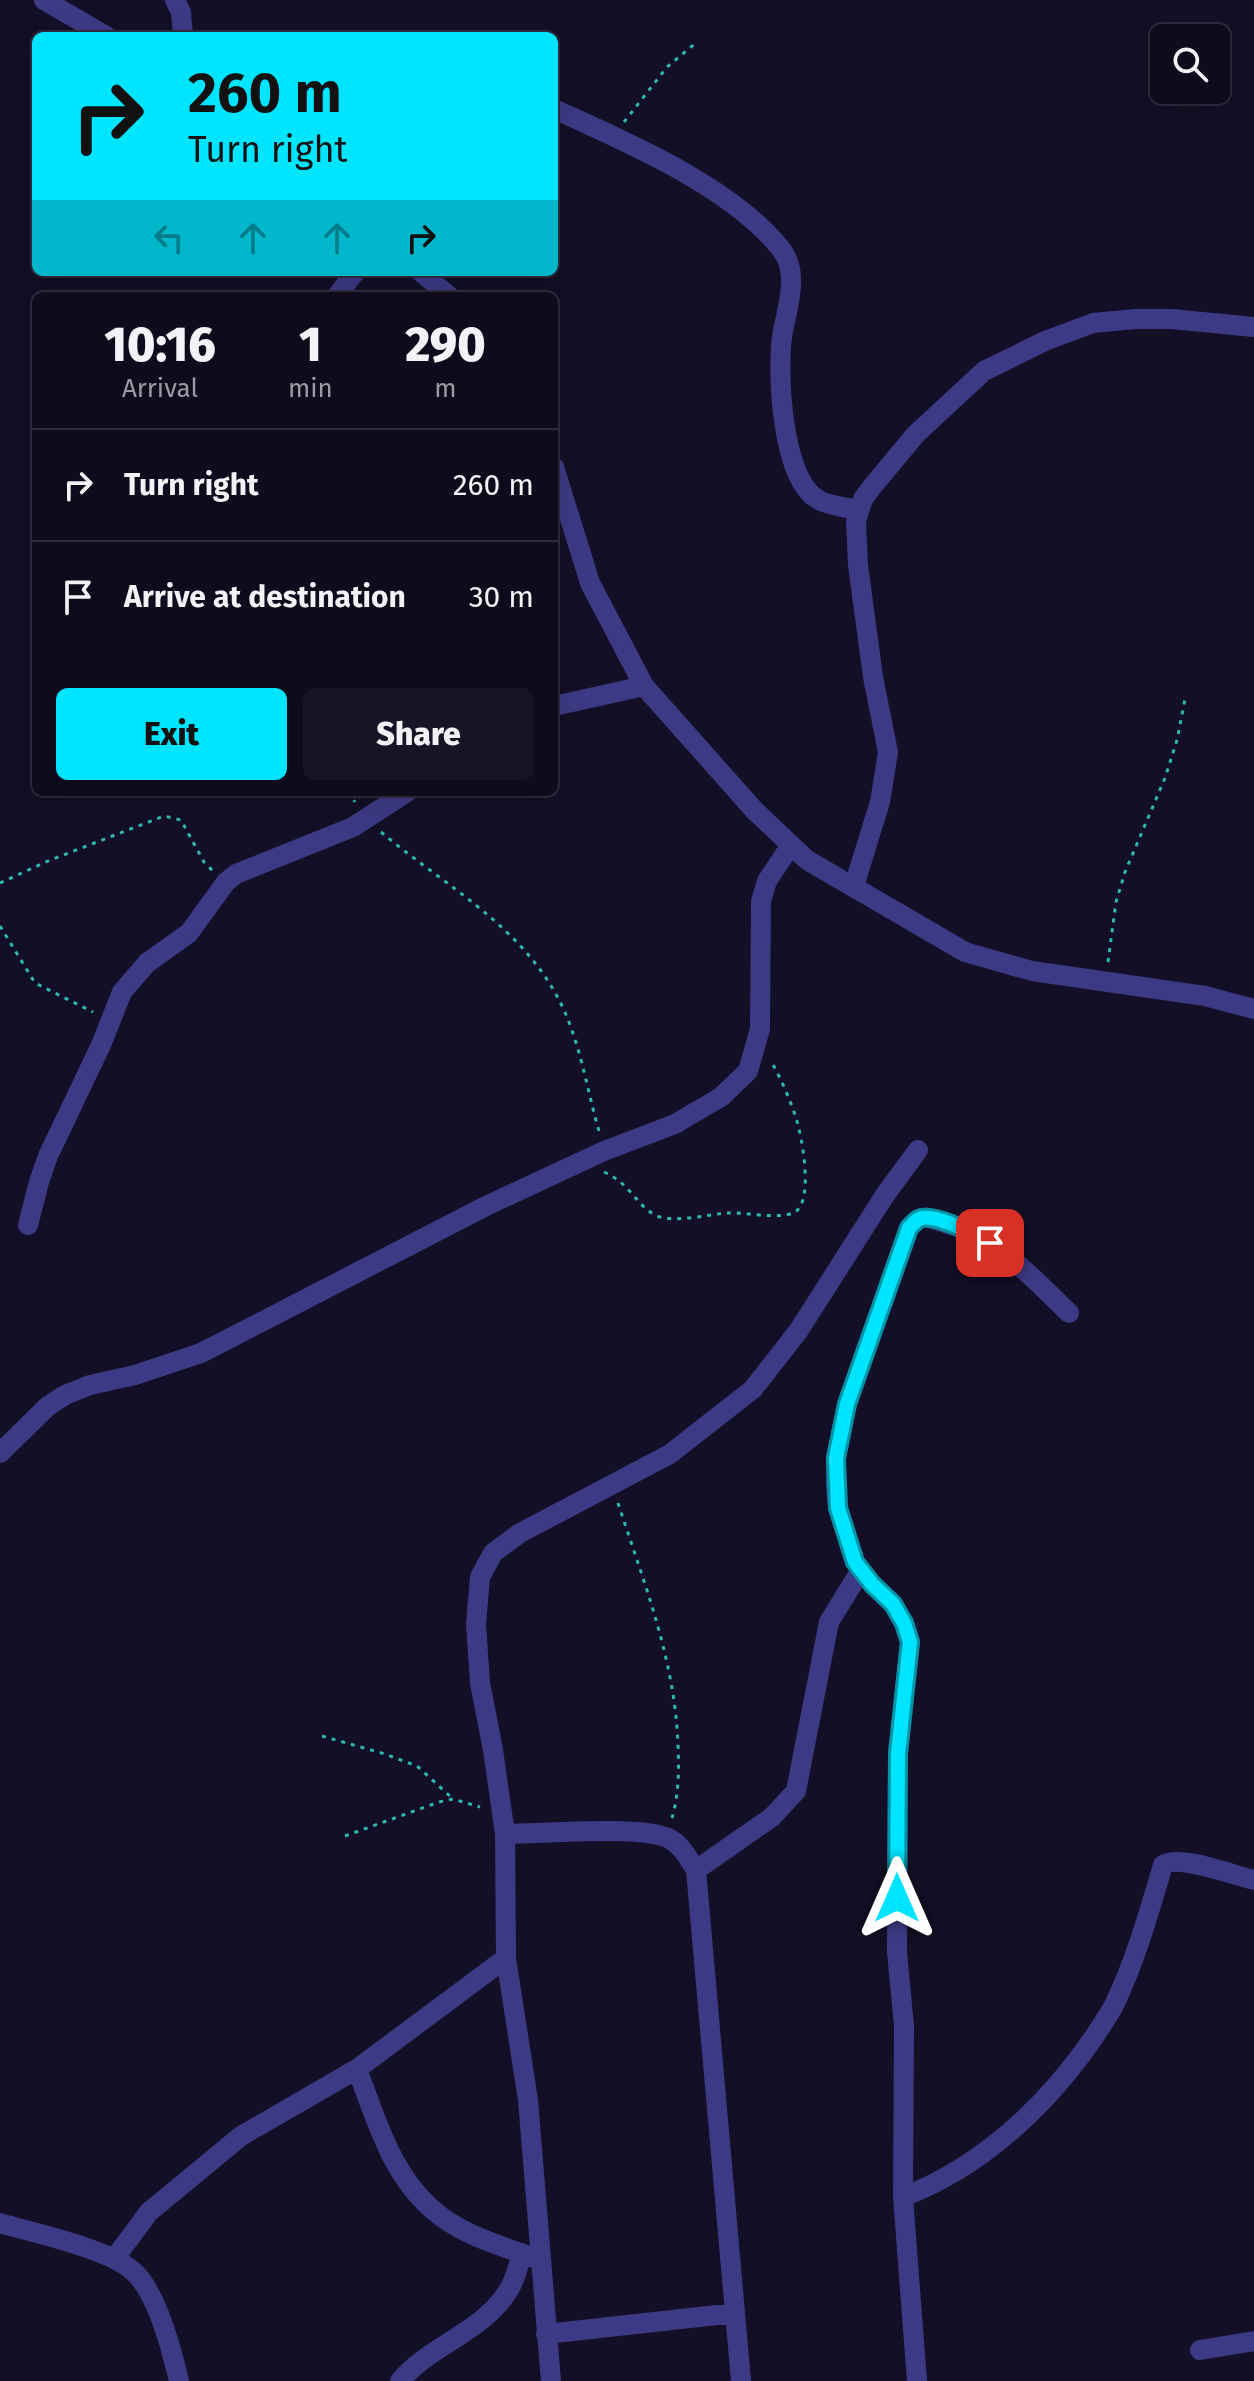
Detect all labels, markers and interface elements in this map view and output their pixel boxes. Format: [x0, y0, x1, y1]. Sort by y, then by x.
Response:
map controls [1150, 24, 1230, 104]
button: search [1150, 24, 1230, 104]
text: 260 m [188, 60, 342, 127]
icon: right [56, 64, 160, 168]
text: Turn right [188, 128, 348, 172]
icon: left [147, 216, 191, 260]
icon: ahead [231, 216, 275, 260]
icon: ahead [315, 216, 359, 260]
icon: right [399, 216, 443, 260]
text: 10:16 [104, 316, 216, 374]
text: 1 [299, 316, 322, 374]
text: 290 [405, 316, 486, 374]
text: Arrival [122, 373, 198, 404]
text: min [288, 373, 333, 404]
text: m [434, 373, 457, 404]
icon: right [56, 463, 100, 507]
text: Turn right [124, 467, 259, 503]
text: 260 m [453, 467, 534, 503]
icon: arrive [56, 575, 100, 619]
text: Arrive at destination [124, 579, 406, 615]
text: 30 m [469, 579, 534, 615]
button: Exit [56, 688, 287, 780]
button: Share [303, 688, 534, 780]
pin [956, 1209, 1024, 1277]
icon: arrive [968, 1221, 1012, 1265]
position arrow [855, 1856, 939, 1940]

